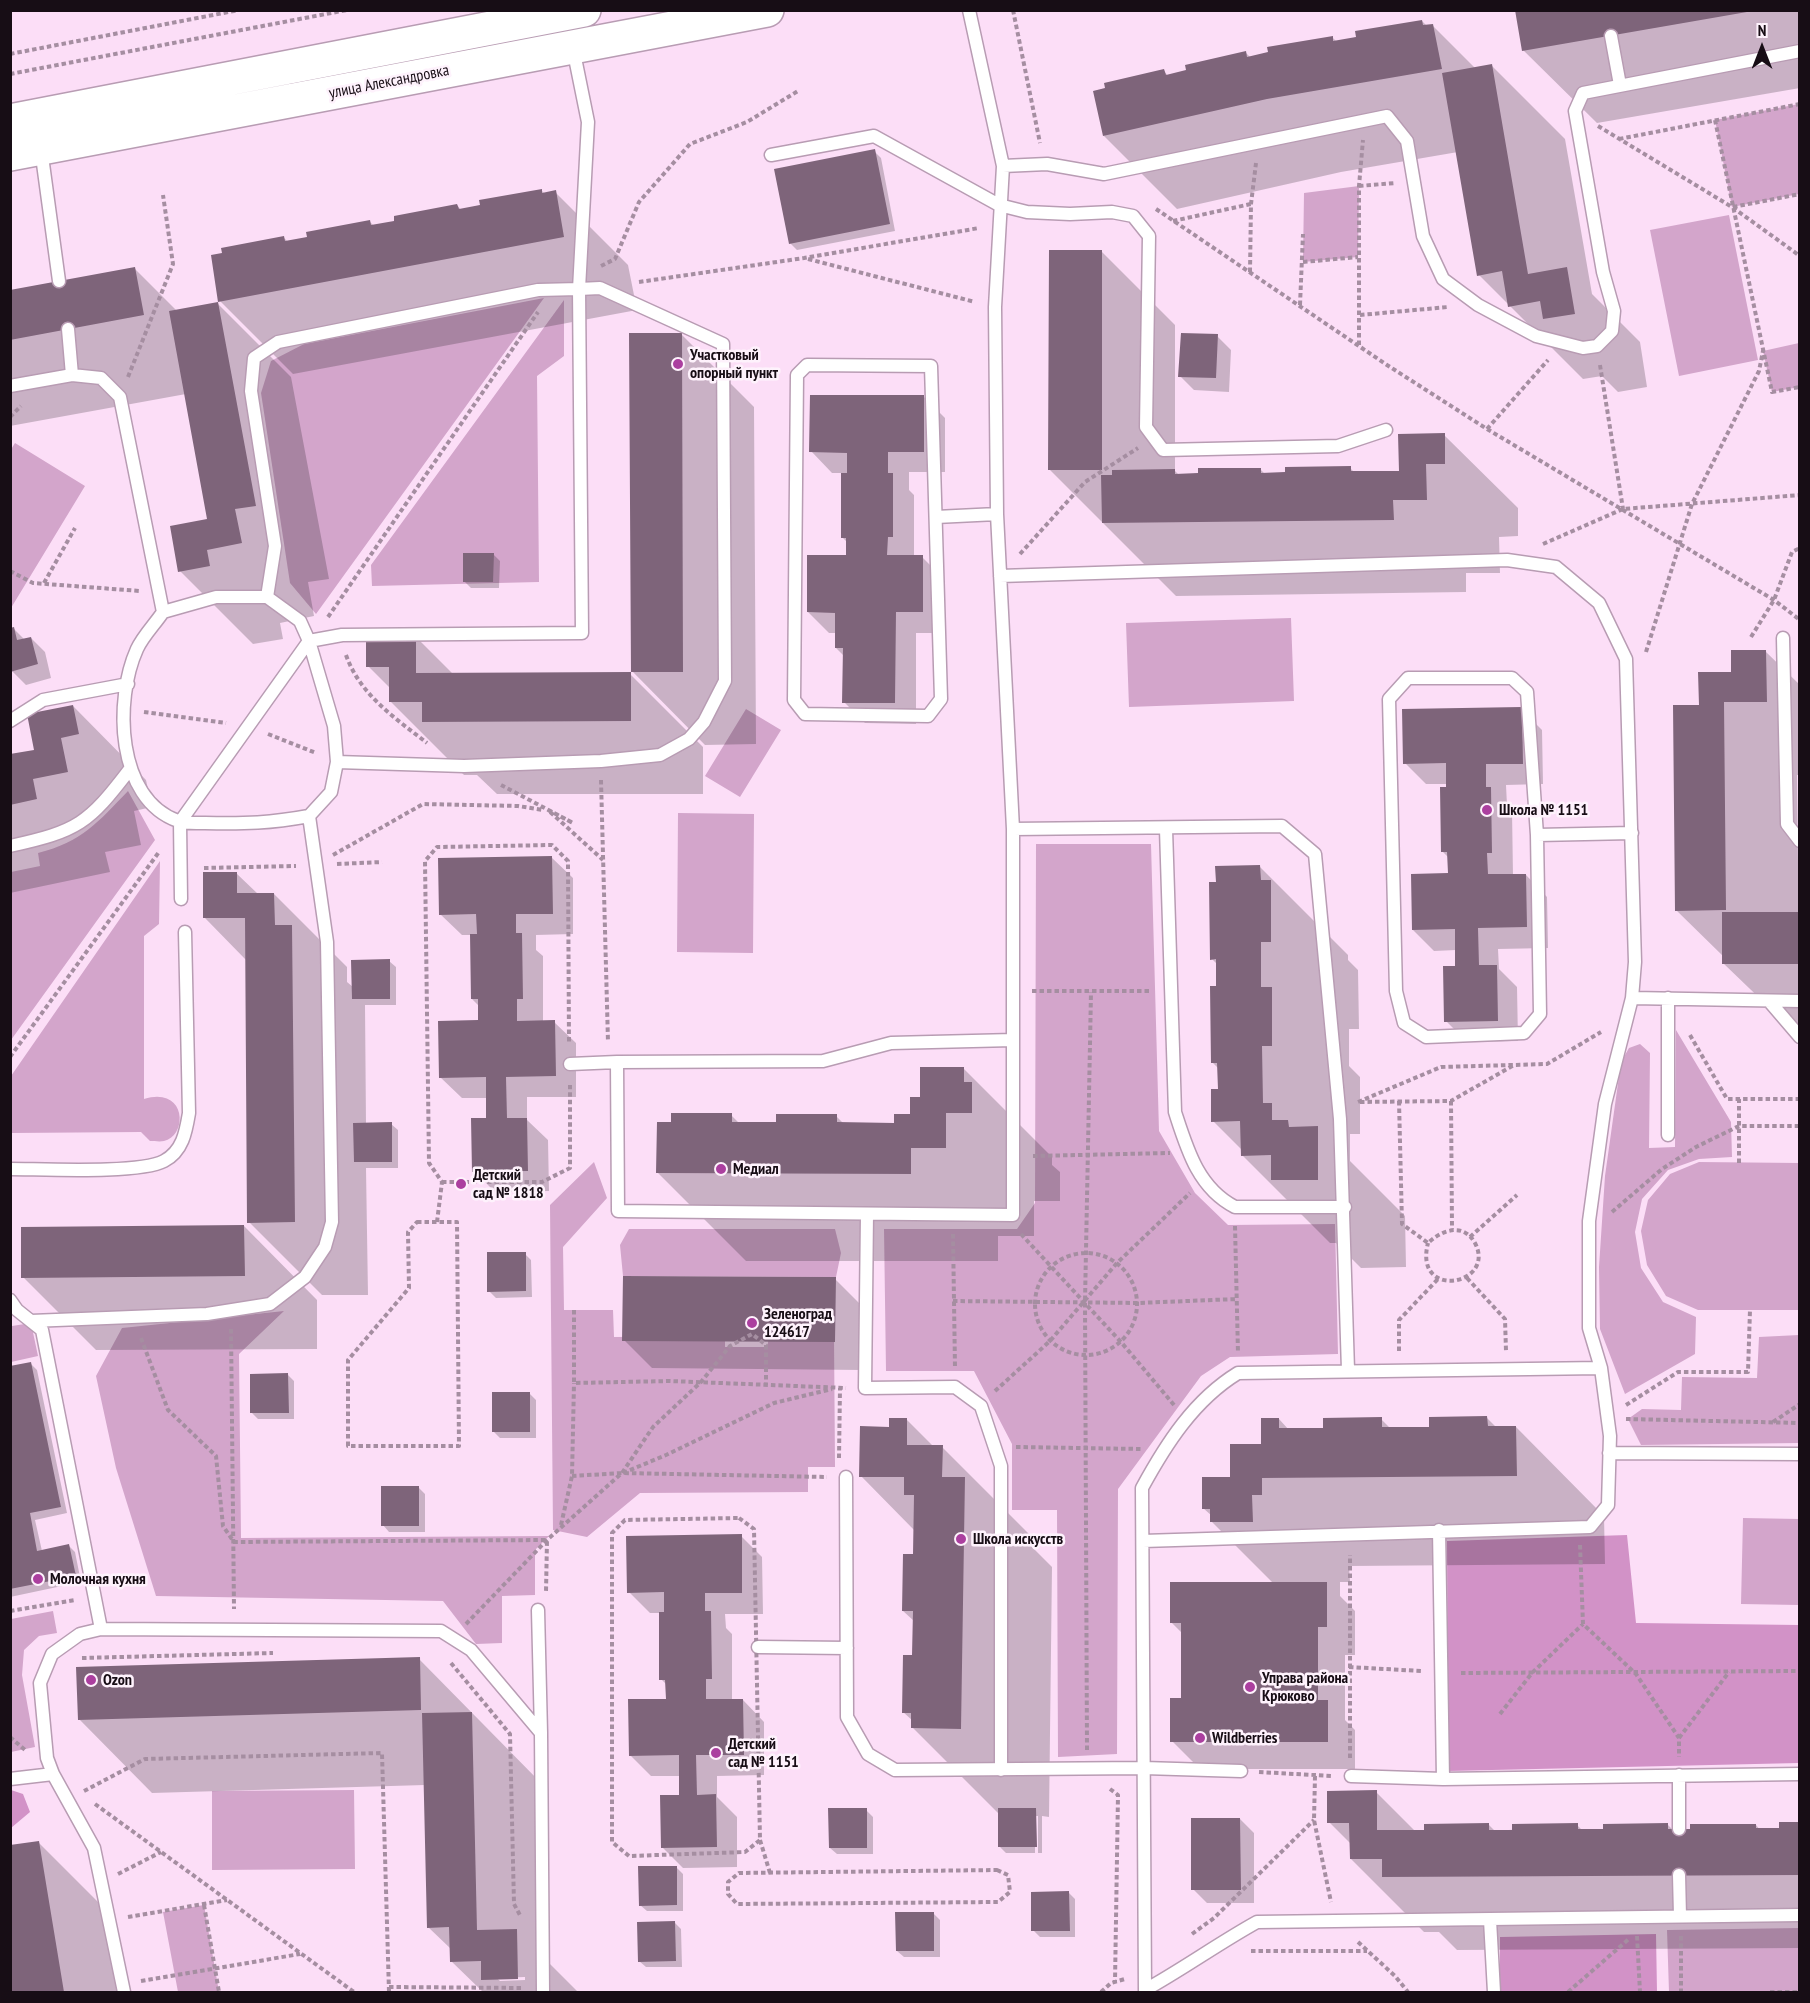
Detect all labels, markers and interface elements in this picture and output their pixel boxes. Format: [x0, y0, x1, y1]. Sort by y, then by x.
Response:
north arrow [1732, 18, 1792, 78]
text: N [1758, 20, 1766, 40]
street label: улица Александровка [327, 61, 451, 103]
place label: Участковый опорный пункт [690, 345, 778, 383]
marker: Участковый опорный пункт [671, 357, 685, 371]
place label: Школа № 1151 [1499, 800, 1588, 820]
marker: Школа № 1151 [1480, 803, 1494, 817]
place label: Медиал [733, 1159, 779, 1179]
marker: Медиал [714, 1162, 728, 1176]
place label: Детский сад № 1818 [473, 1165, 544, 1203]
marker: Детский сад № 1818 [454, 1177, 468, 1191]
place label: Зеленоград 124617 [764, 1304, 832, 1342]
marker: Зеленоград 124617 [745, 1316, 759, 1330]
place label: Школа искусств [973, 1529, 1063, 1549]
marker: Школа искусств [954, 1532, 968, 1546]
place label: Молочная кухня [50, 1569, 146, 1589]
marker: Молочная кухня [31, 1572, 45, 1586]
place label: Управа района Крюково [1262, 1668, 1348, 1706]
place label: Ozon [103, 1670, 132, 1690]
marker: Ozon [84, 1673, 98, 1687]
marker: Управа района Крюково [1243, 1680, 1257, 1694]
place label: Wildberries [1212, 1728, 1277, 1748]
marker: Wildberries [1193, 1731, 1207, 1745]
place label: Детский сад № 1151 [728, 1734, 799, 1772]
marker: Детский сад № 1151 [709, 1746, 723, 1760]

